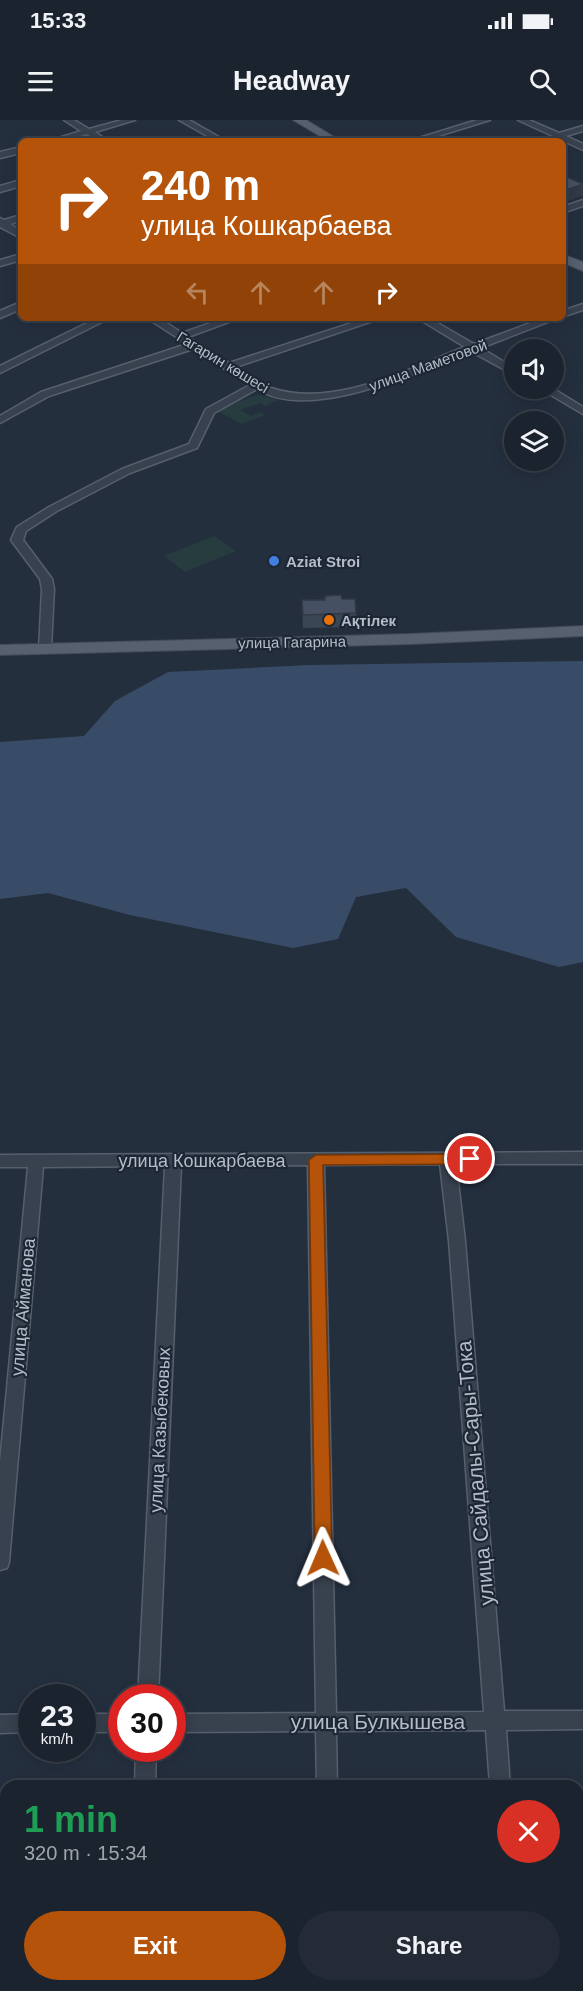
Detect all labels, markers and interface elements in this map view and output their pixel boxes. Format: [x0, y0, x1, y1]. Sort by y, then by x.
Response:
text: 15:33 [30, 8, 86, 33]
icon: menu [24, 65, 57, 98]
icon: search [526, 65, 559, 98]
text: Headway [233, 66, 350, 96]
icon: right [42, 162, 120, 240]
text: 240 m [141, 162, 260, 209]
text: улица Кошкарбаева [141, 211, 392, 241]
icon: left [181, 276, 214, 309]
icon: ahead [244, 276, 277, 309]
icon: ahead [307, 276, 340, 309]
icon: right [370, 276, 403, 309]
street label: Гагарин көшесі [174, 328, 272, 396]
street label: улица Маметовой [367, 336, 489, 394]
map controls [504, 339, 564, 471]
button: sound [504, 339, 564, 399]
button: layers [504, 411, 564, 471]
place label: Aziat Stroi [286, 553, 360, 570]
marker: Aziat Stroi [267, 554, 281, 568]
place label: Ақтілек [341, 612, 397, 629]
marker: Ақтілек [322, 613, 336, 627]
street label: улица Гагарина [238, 633, 347, 651]
pin [444, 1133, 495, 1184]
icon: arrive [453, 1142, 486, 1175]
street label: улица Кошкарбаева [118, 1151, 286, 1171]
street label: улица Айманова [7, 1236, 39, 1377]
street label: улица Сайдалы-Сары-Тока [452, 1339, 498, 1606]
street label: улица Казыбековых [146, 1347, 174, 1513]
position arrow [291, 1526, 355, 1590]
speed limit sign: 30 [108, 1684, 186, 1762]
text: 23 [40, 1699, 74, 1732]
street label: улица Булкышева [291, 1710, 466, 1733]
text: km/h [41, 1730, 73, 1747]
text: 1 min [24, 1799, 118, 1840]
button: close [497, 1800, 560, 1863]
text: 320 m · 15:34 [24, 1842, 147, 1864]
button: Exit [24, 1911, 286, 1980]
button: Share [298, 1911, 560, 1980]

